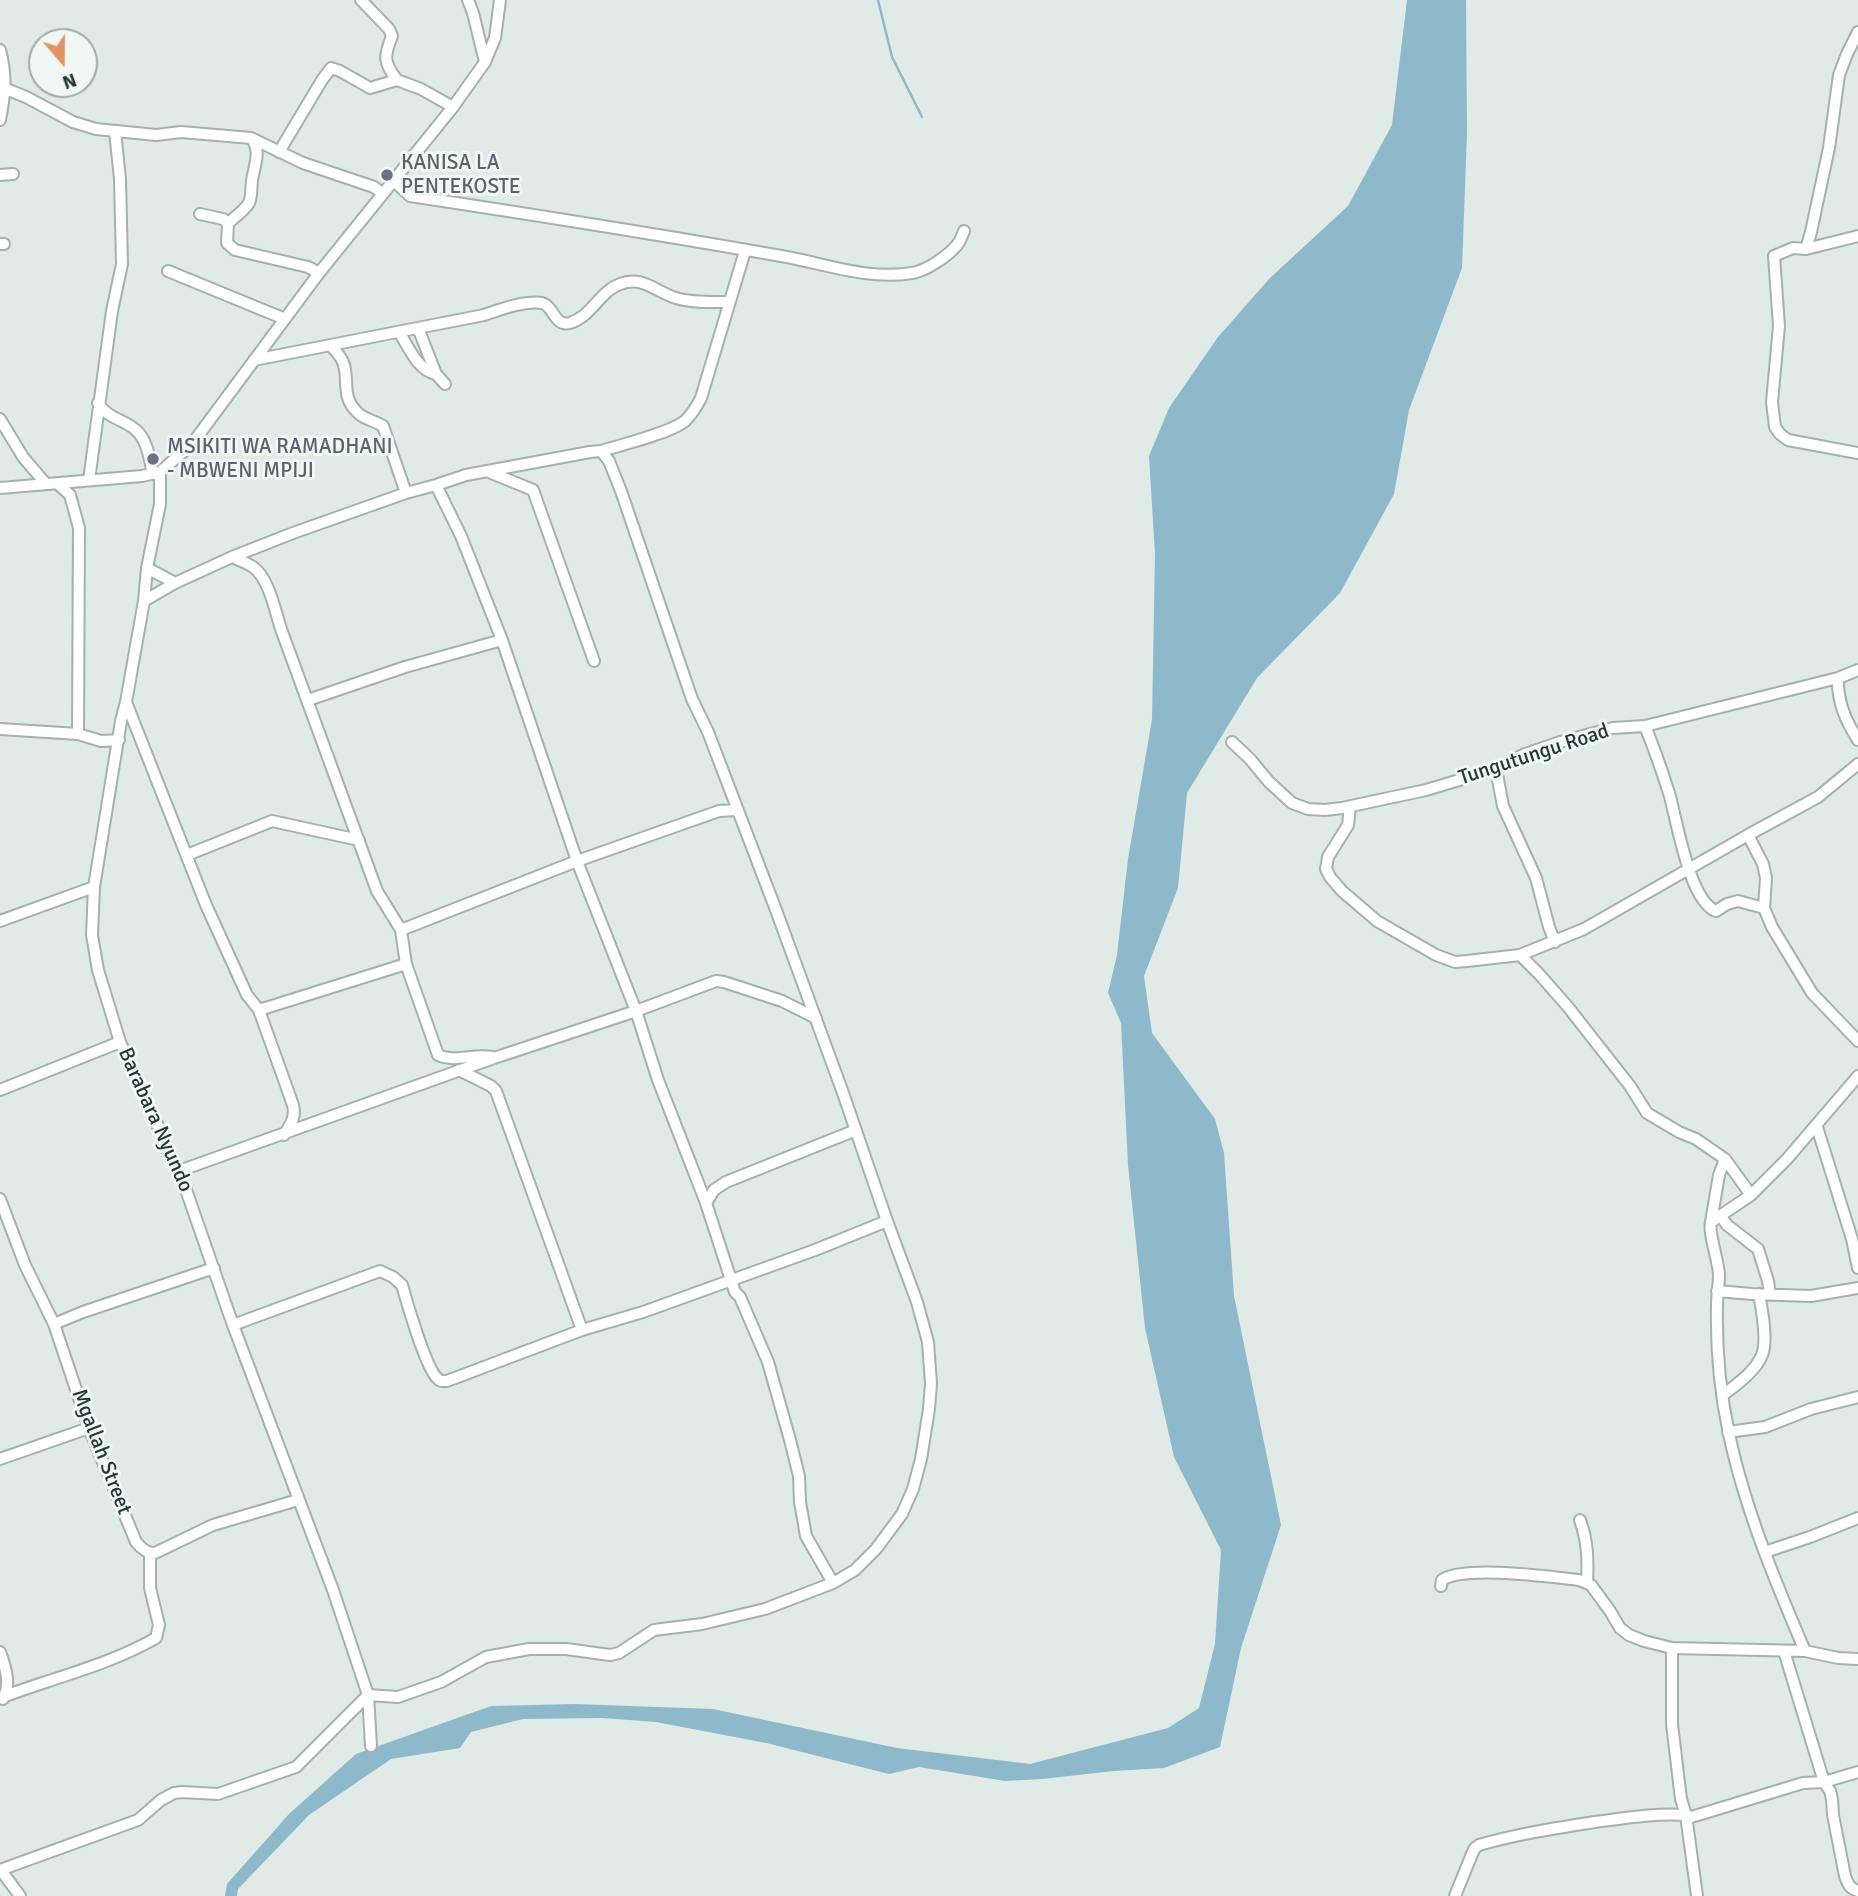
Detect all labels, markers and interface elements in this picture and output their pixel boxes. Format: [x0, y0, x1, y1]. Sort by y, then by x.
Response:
north arrow [28, 28, 98, 98]
text: N [59, 67, 80, 94]
place label: KANISA LA PENTEKOSTE [401, 150, 521, 200]
marker: KANISA LA PENTEKOSTE [379, 167, 395, 183]
place label: MSIKITI WA RAMADHANI - MBWENI MPIJI [167, 434, 393, 484]
marker: MSIKITI WA RAMADHANI - MBWENI MPIJI [145, 451, 161, 467]
street label: Tungutungu Road [1456, 719, 1612, 791]
street label: Barabara Nyundo [112, 1044, 198, 1196]
street label: Mgallah Street [66, 1386, 136, 1518]

